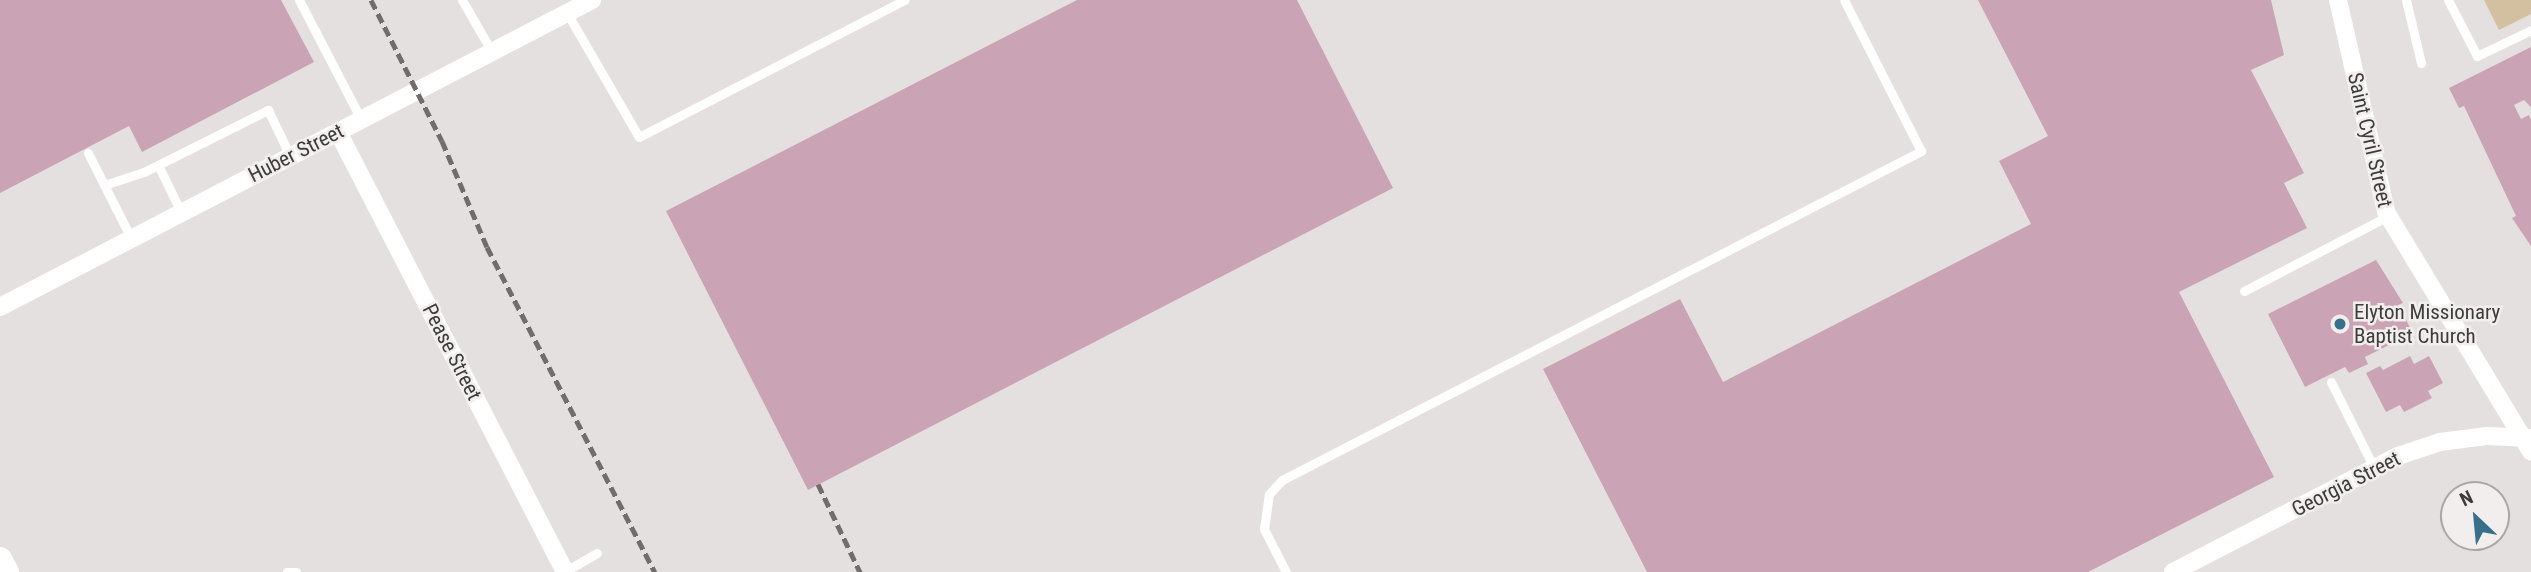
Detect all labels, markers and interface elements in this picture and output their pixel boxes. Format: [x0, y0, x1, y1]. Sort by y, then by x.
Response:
street label: Saint Cyril Street [2342, 70, 2398, 210]
street label: Huber Street [244, 118, 348, 188]
place label: Elyton Missionary Baptist Church [2354, 299, 2500, 349]
street label: Pease Street [417, 300, 487, 404]
marker: Elyton Missionary Baptist Church [2332, 316, 2348, 332]
street label: Georgia Street [2288, 446, 2404, 522]
north arrow [2440, 481, 2510, 551]
text: N [2456, 486, 2477, 511]

